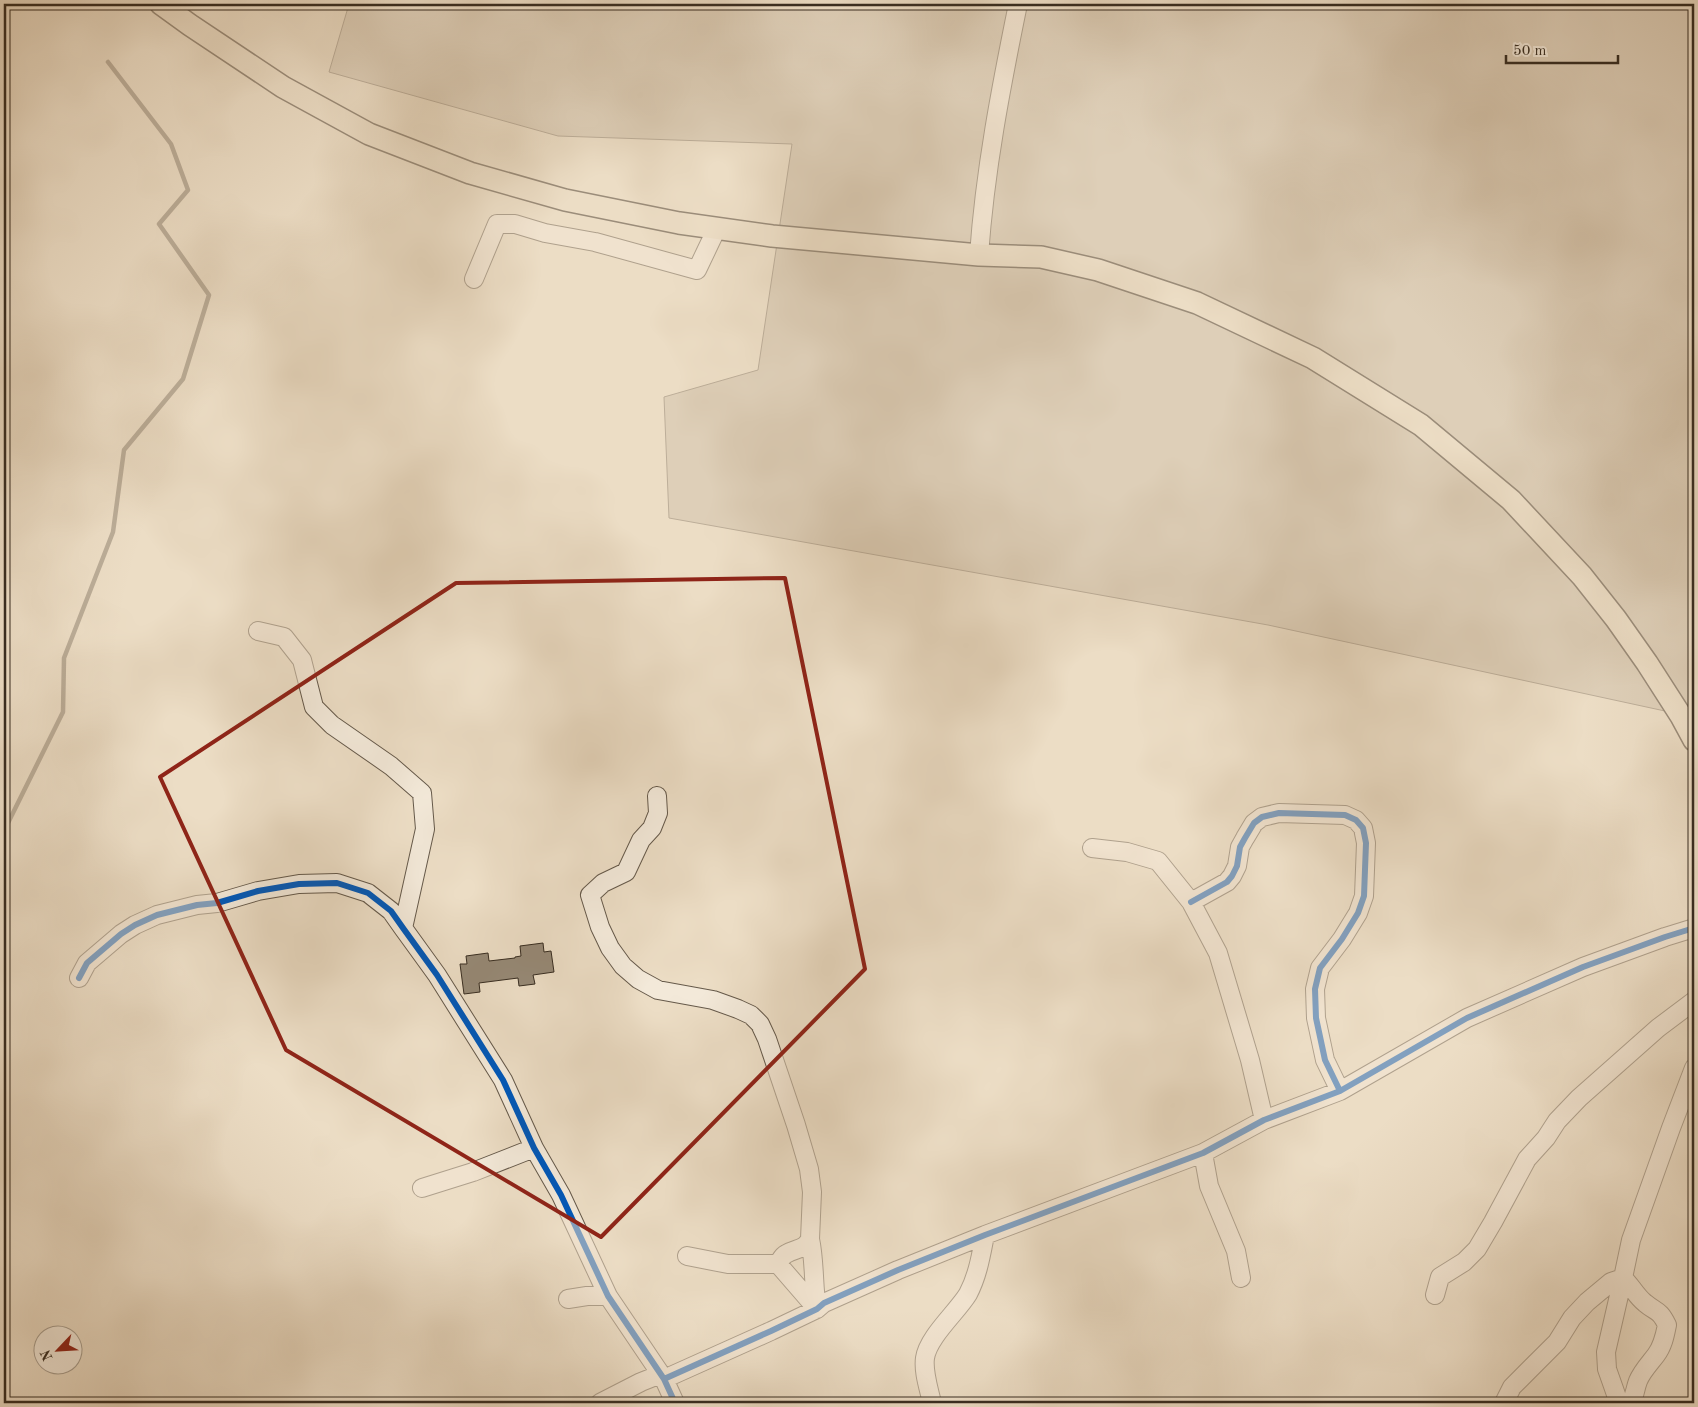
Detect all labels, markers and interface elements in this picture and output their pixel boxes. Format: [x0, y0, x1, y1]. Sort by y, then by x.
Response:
scale bar [1506, 32, 1618, 64]
text: 50 m [1513, 44, 1547, 59]
north arrow [32, 1324, 82, 1374]
text: N [38, 1347, 56, 1363]

